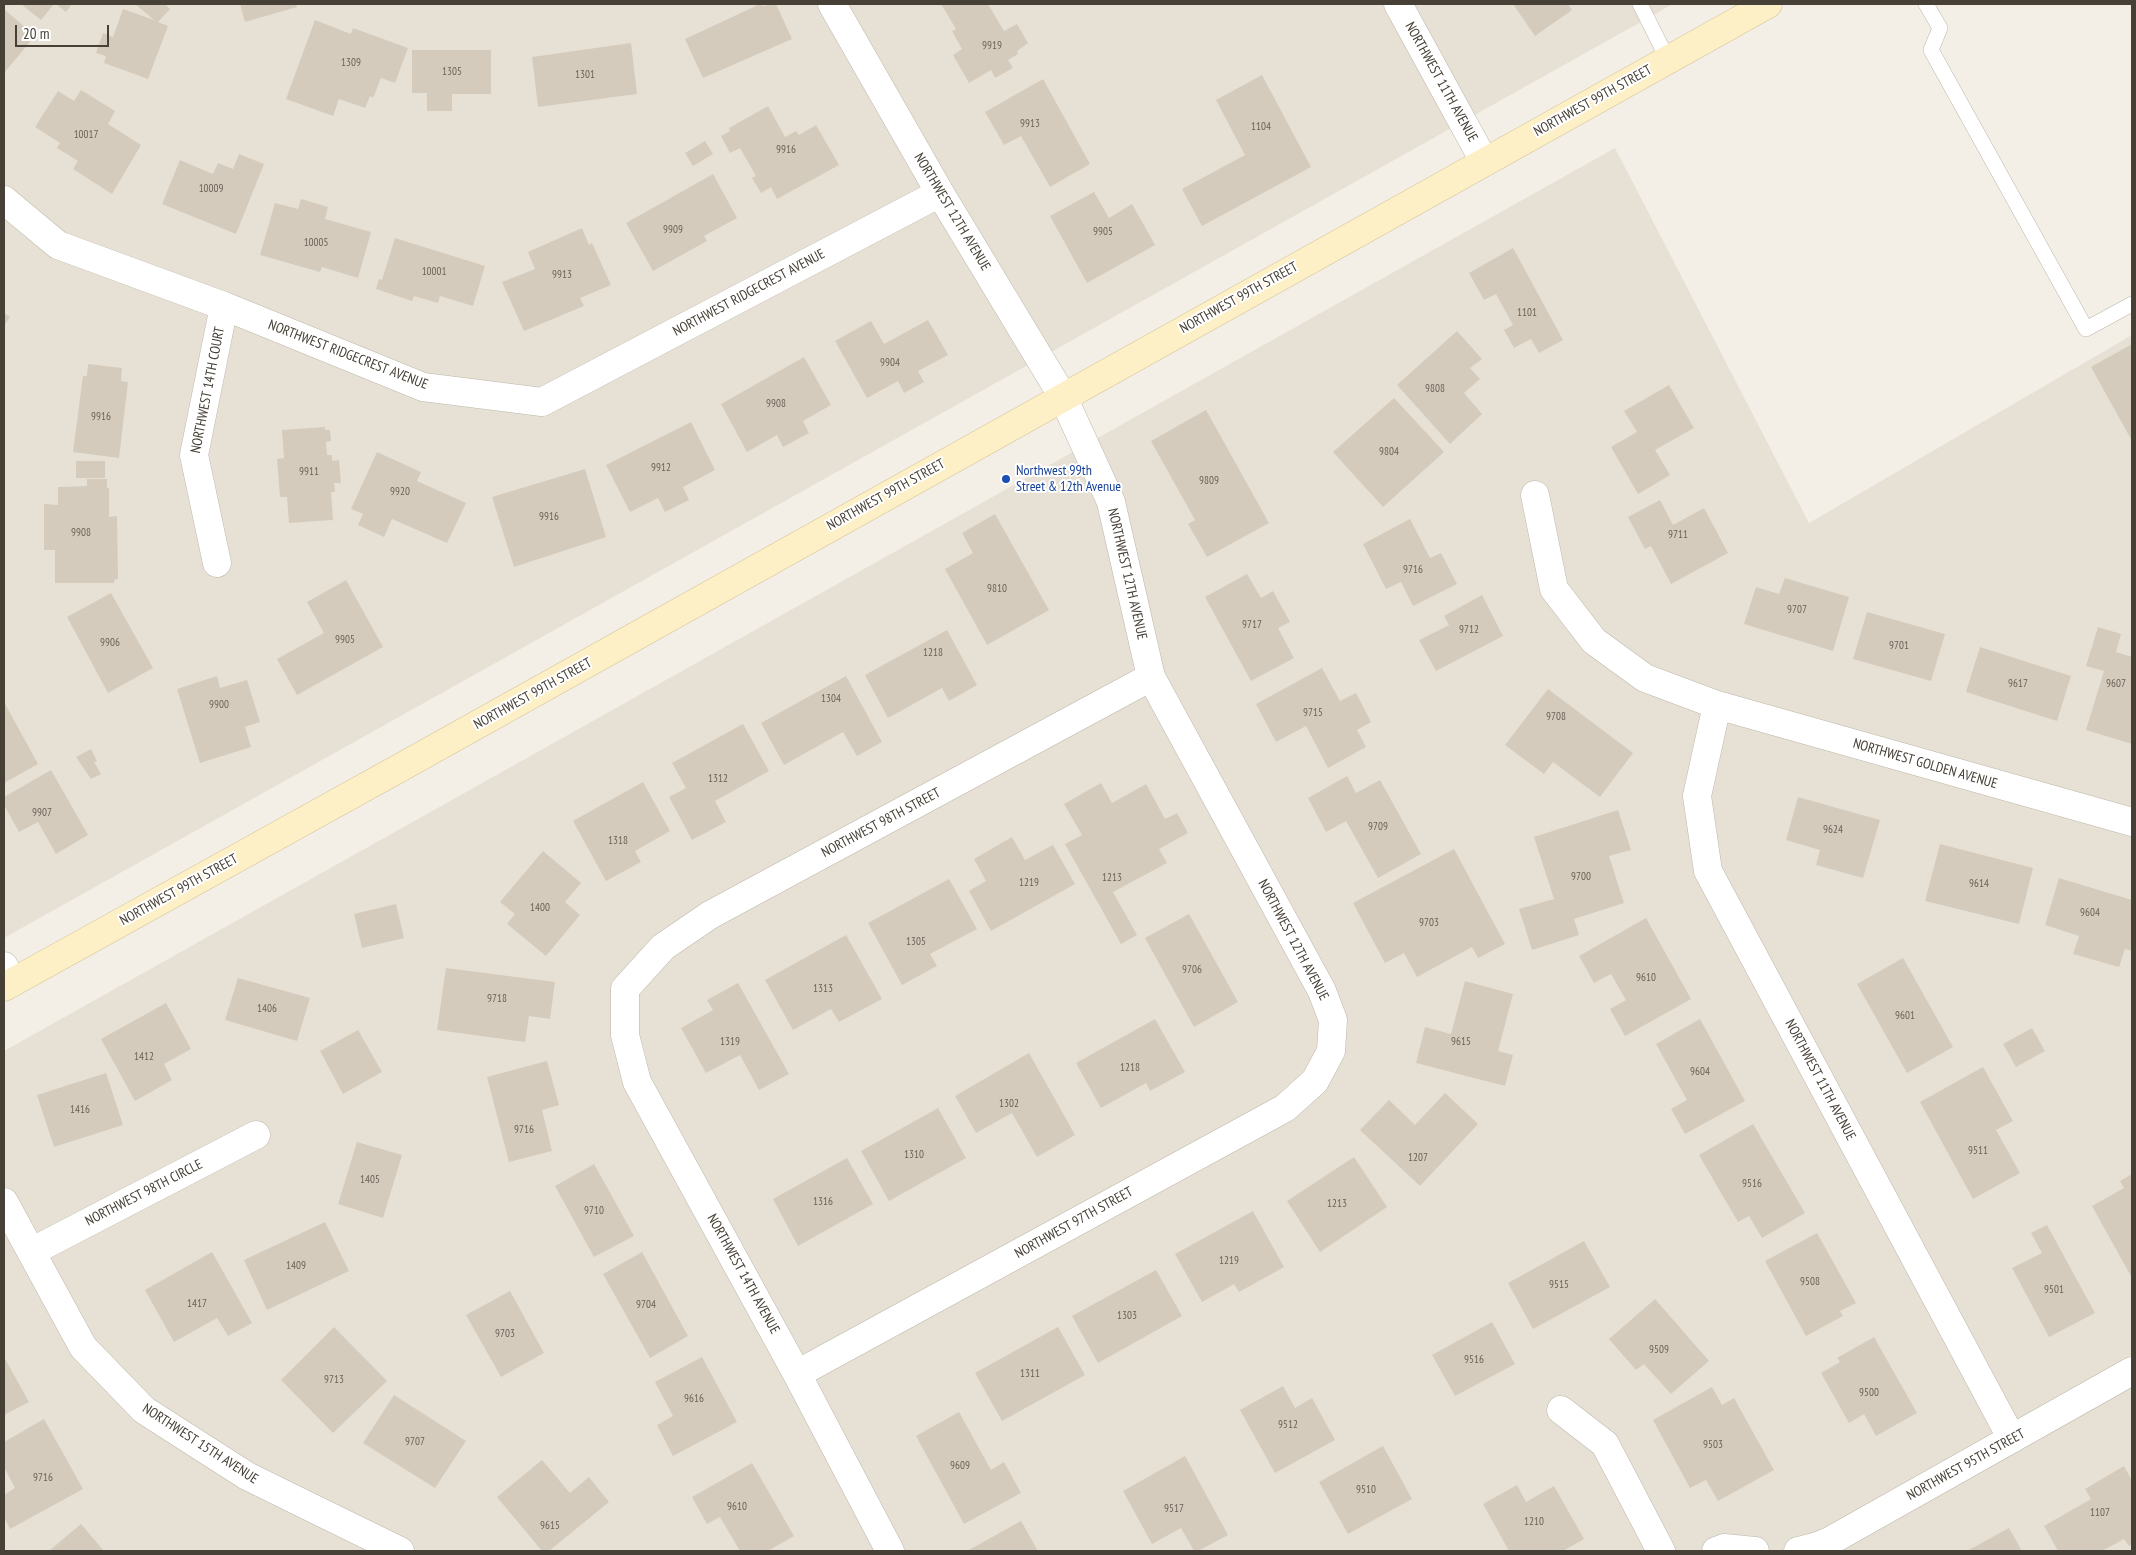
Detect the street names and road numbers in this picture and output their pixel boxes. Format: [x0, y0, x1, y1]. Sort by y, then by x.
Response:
street label: NORTHWEST 11TH AVENUE [1401, 19, 1481, 145]
street label: NORTHWEST 99TH STREET [1531, 62, 1655, 140]
street label: NORTHWEST 12TH AVENUE [910, 150, 994, 274]
street label: NORTHWEST RIDGECREST AVENUE [670, 246, 828, 340]
street label: NORTHWEST 99TH STREET [1177, 259, 1301, 337]
street label: NORTHWEST RIDGECREST AVENUE [266, 317, 430, 393]
street label: NORTHWEST 14TH COURT [188, 325, 228, 455]
street label: NORTHWEST 99TH STREET [824, 456, 948, 534]
street label: NORTHWEST 12TH AVENUE [1104, 507, 1150, 641]
street label: NORTHWEST 99TH STREET [471, 655, 595, 733]
street label: NORTHWEST GOLDEN AVENUE [1851, 735, 1999, 793]
street label: NORTHWEST 98TH STREET [819, 785, 943, 861]
street label: NORTHWEST 99TH STREET [117, 851, 241, 929]
street label: NORTHWEST 12TH AVENUE [1254, 877, 1332, 1003]
street label: NORTHWEST 11TH AVENUE [1781, 1017, 1859, 1143]
street label: NORTHWEST 98TH CIRCLE [83, 1156, 205, 1230]
street label: NORTHWEST 97TH STREET [1012, 1184, 1136, 1262]
street label: NORTHWEST 14TH AVENUE [703, 1211, 783, 1337]
street label: NORTHWEST 15TH AVENUE [139, 1400, 261, 1488]
street label: NORTHWEST 95TH STREET [1904, 1426, 2028, 1504]

